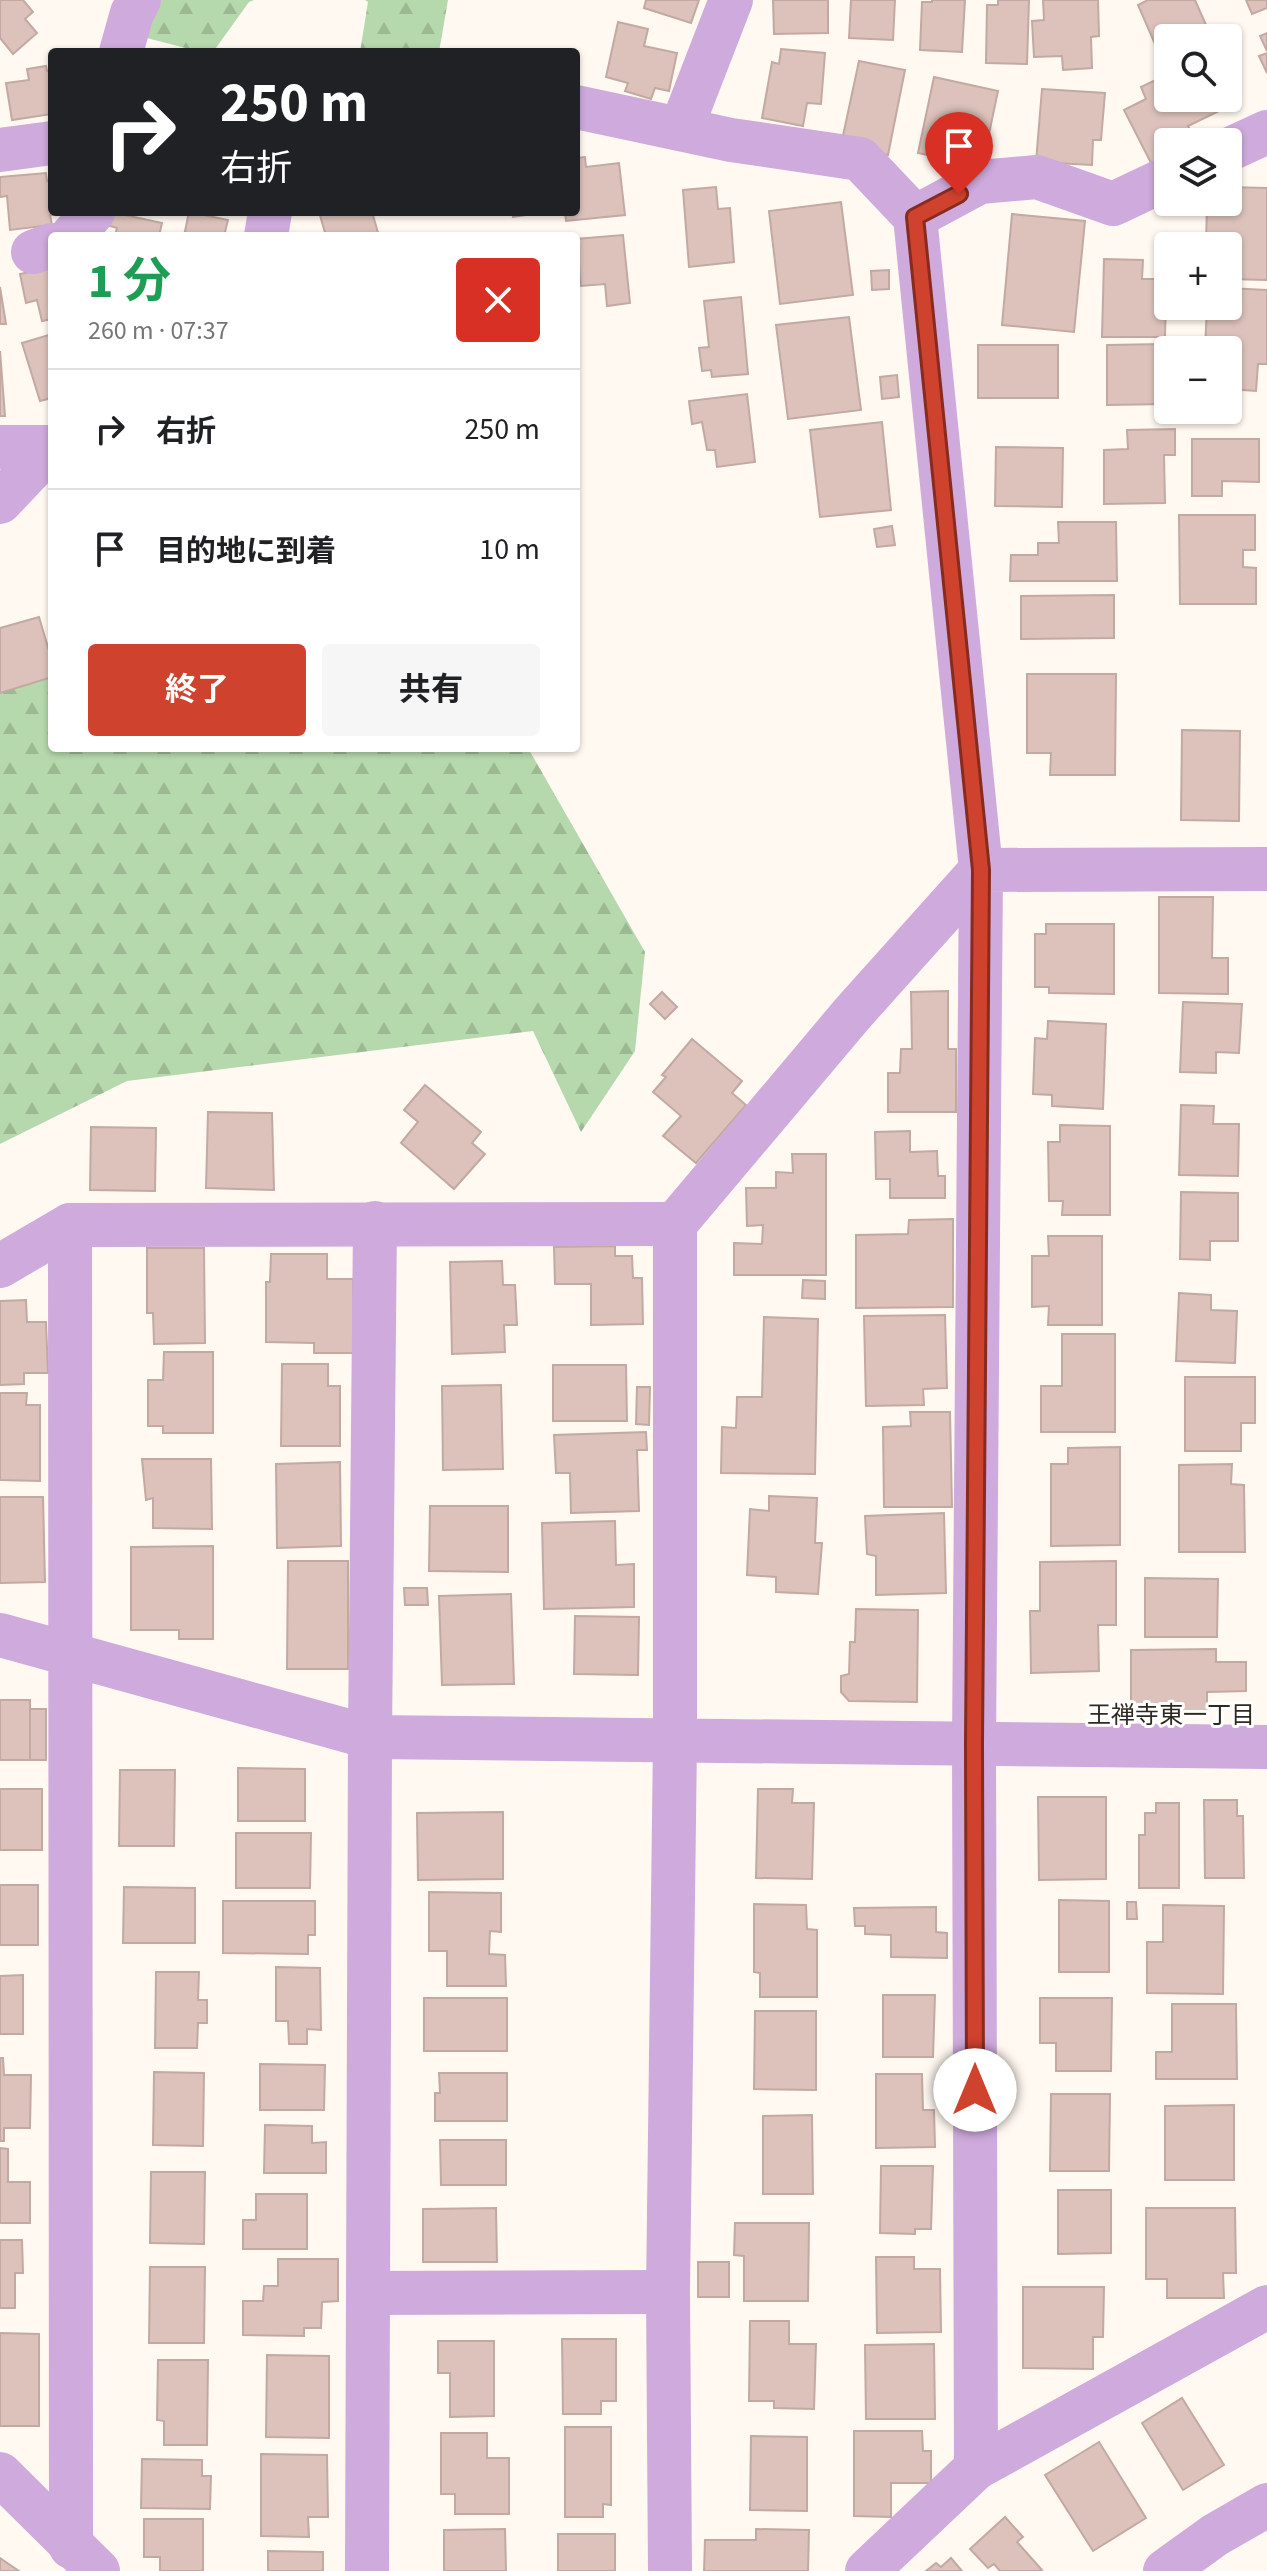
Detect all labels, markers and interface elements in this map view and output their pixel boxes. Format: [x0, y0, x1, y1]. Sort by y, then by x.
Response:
map controls [1154, 24, 1242, 424]
button: search [1154, 24, 1242, 112]
text: 250 m [220, 64, 368, 143]
icon: right [88, 80, 192, 184]
pin [925, 112, 993, 194]
icon: arrive [937, 124, 981, 168]
button: layers [1154, 128, 1242, 216]
text: 右折 [220, 143, 292, 194]
button: + [1154, 232, 1242, 320]
text: 1 分 [88, 248, 171, 316]
button: close [456, 258, 540, 342]
text: 260 m · 07:37 [88, 312, 229, 349]
button: − [1154, 336, 1242, 424]
icon: right [88, 407, 132, 451]
text: 250 m [464, 408, 540, 451]
text: 右折 [156, 410, 216, 453]
icon: arrive [88, 527, 132, 571]
text: 10 m [479, 528, 540, 571]
text: 目的地に到着 [156, 530, 336, 573]
button: 終了 [88, 644, 306, 736]
button: 共有 [322, 644, 540, 736]
district label: 王禅寺東一丁目 [1087, 1698, 1255, 1733]
position arrow [933, 2048, 1017, 2132]

